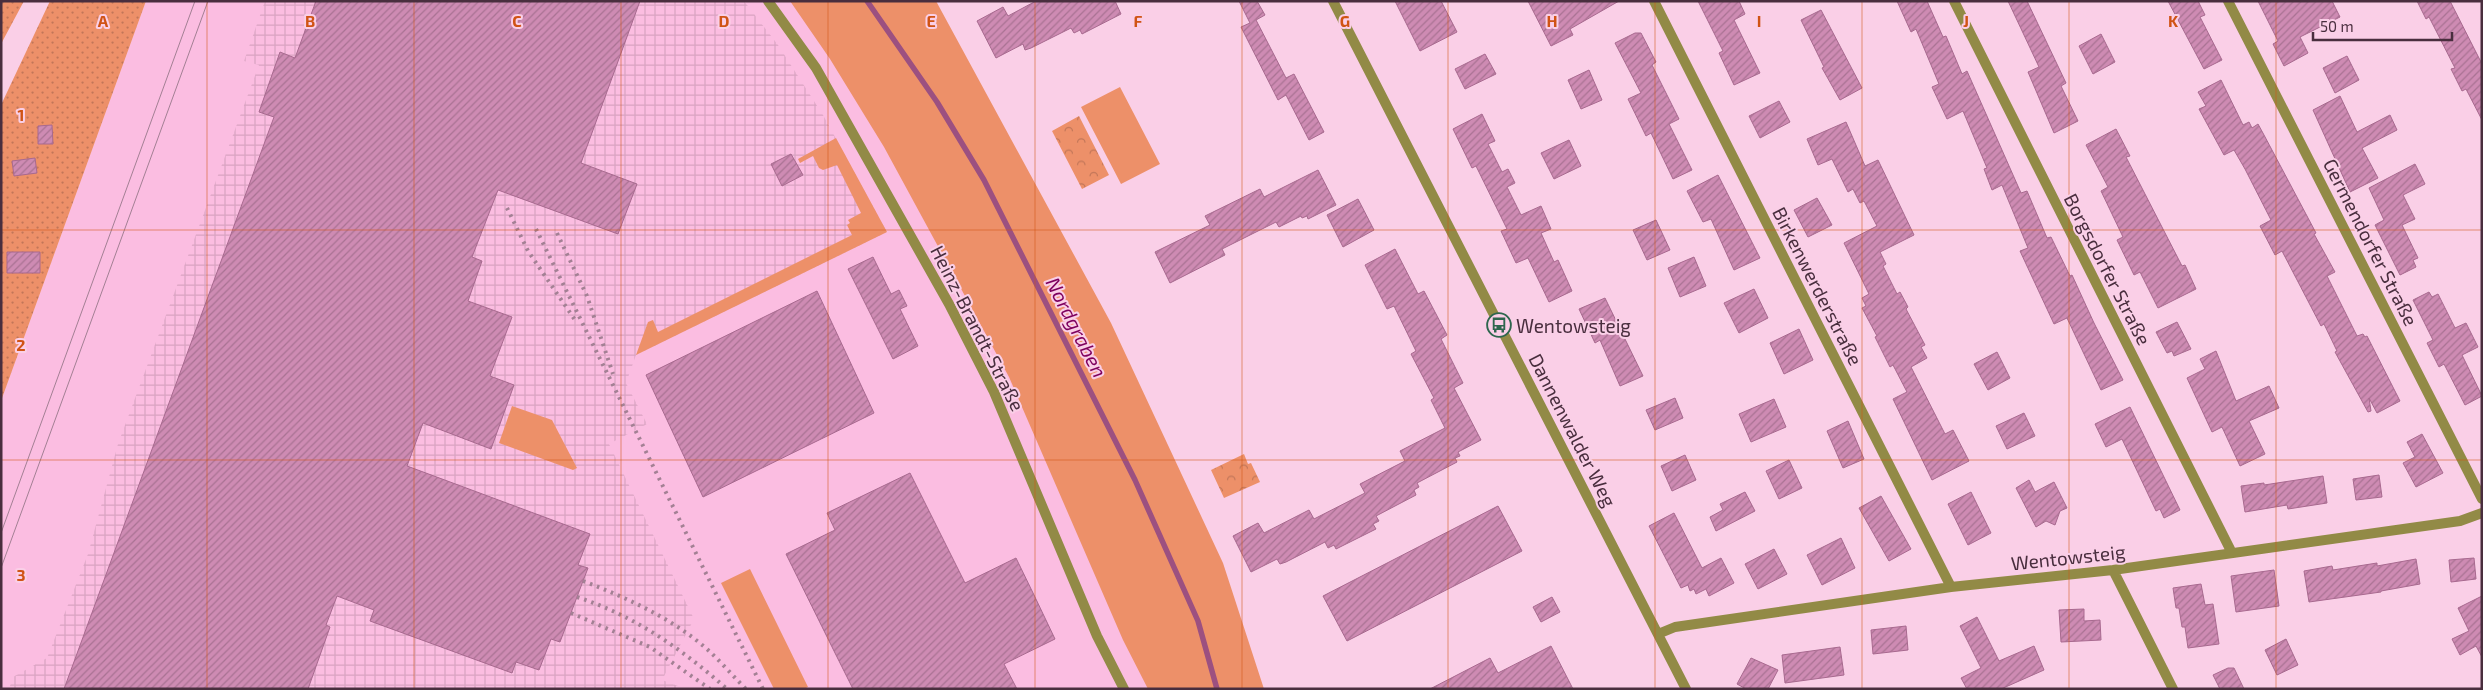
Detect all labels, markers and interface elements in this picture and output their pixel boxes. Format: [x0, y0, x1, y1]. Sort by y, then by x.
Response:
scale bar [2313, 10, 2452, 42]
text: A [98, 11, 109, 30]
text: B [305, 11, 315, 30]
text: C [512, 11, 522, 30]
text: D [719, 11, 730, 30]
text: E [926, 11, 936, 30]
text: F [1134, 11, 1143, 30]
text: G [1340, 11, 1350, 30]
text: H [1546, 11, 1558, 30]
text: I [1757, 11, 1761, 30]
text: J [1963, 11, 1969, 30]
text: K [2168, 11, 2179, 30]
text: 50 m [2320, 17, 2354, 35]
text: 1 [18, 105, 24, 124]
street label: Germendorfer Straße [2319, 155, 2423, 329]
street label: Borgsdorfer Straße [2060, 189, 2156, 349]
street label: Birkenwerderstraße [1768, 203, 1868, 369]
street label: Heinz-Brandt-Straße [926, 241, 1030, 415]
water label: Nordgraben [1042, 273, 1112, 381]
bus stop icon: Wentowsteig [1486, 312, 1512, 338]
place label: Wentowsteig [1516, 314, 1631, 337]
text: 2 [16, 335, 26, 354]
street label: Dannenwalder Weg [1524, 350, 1622, 511]
street label: Wentowsteig [2010, 540, 2127, 574]
text: 3 [16, 565, 26, 584]

